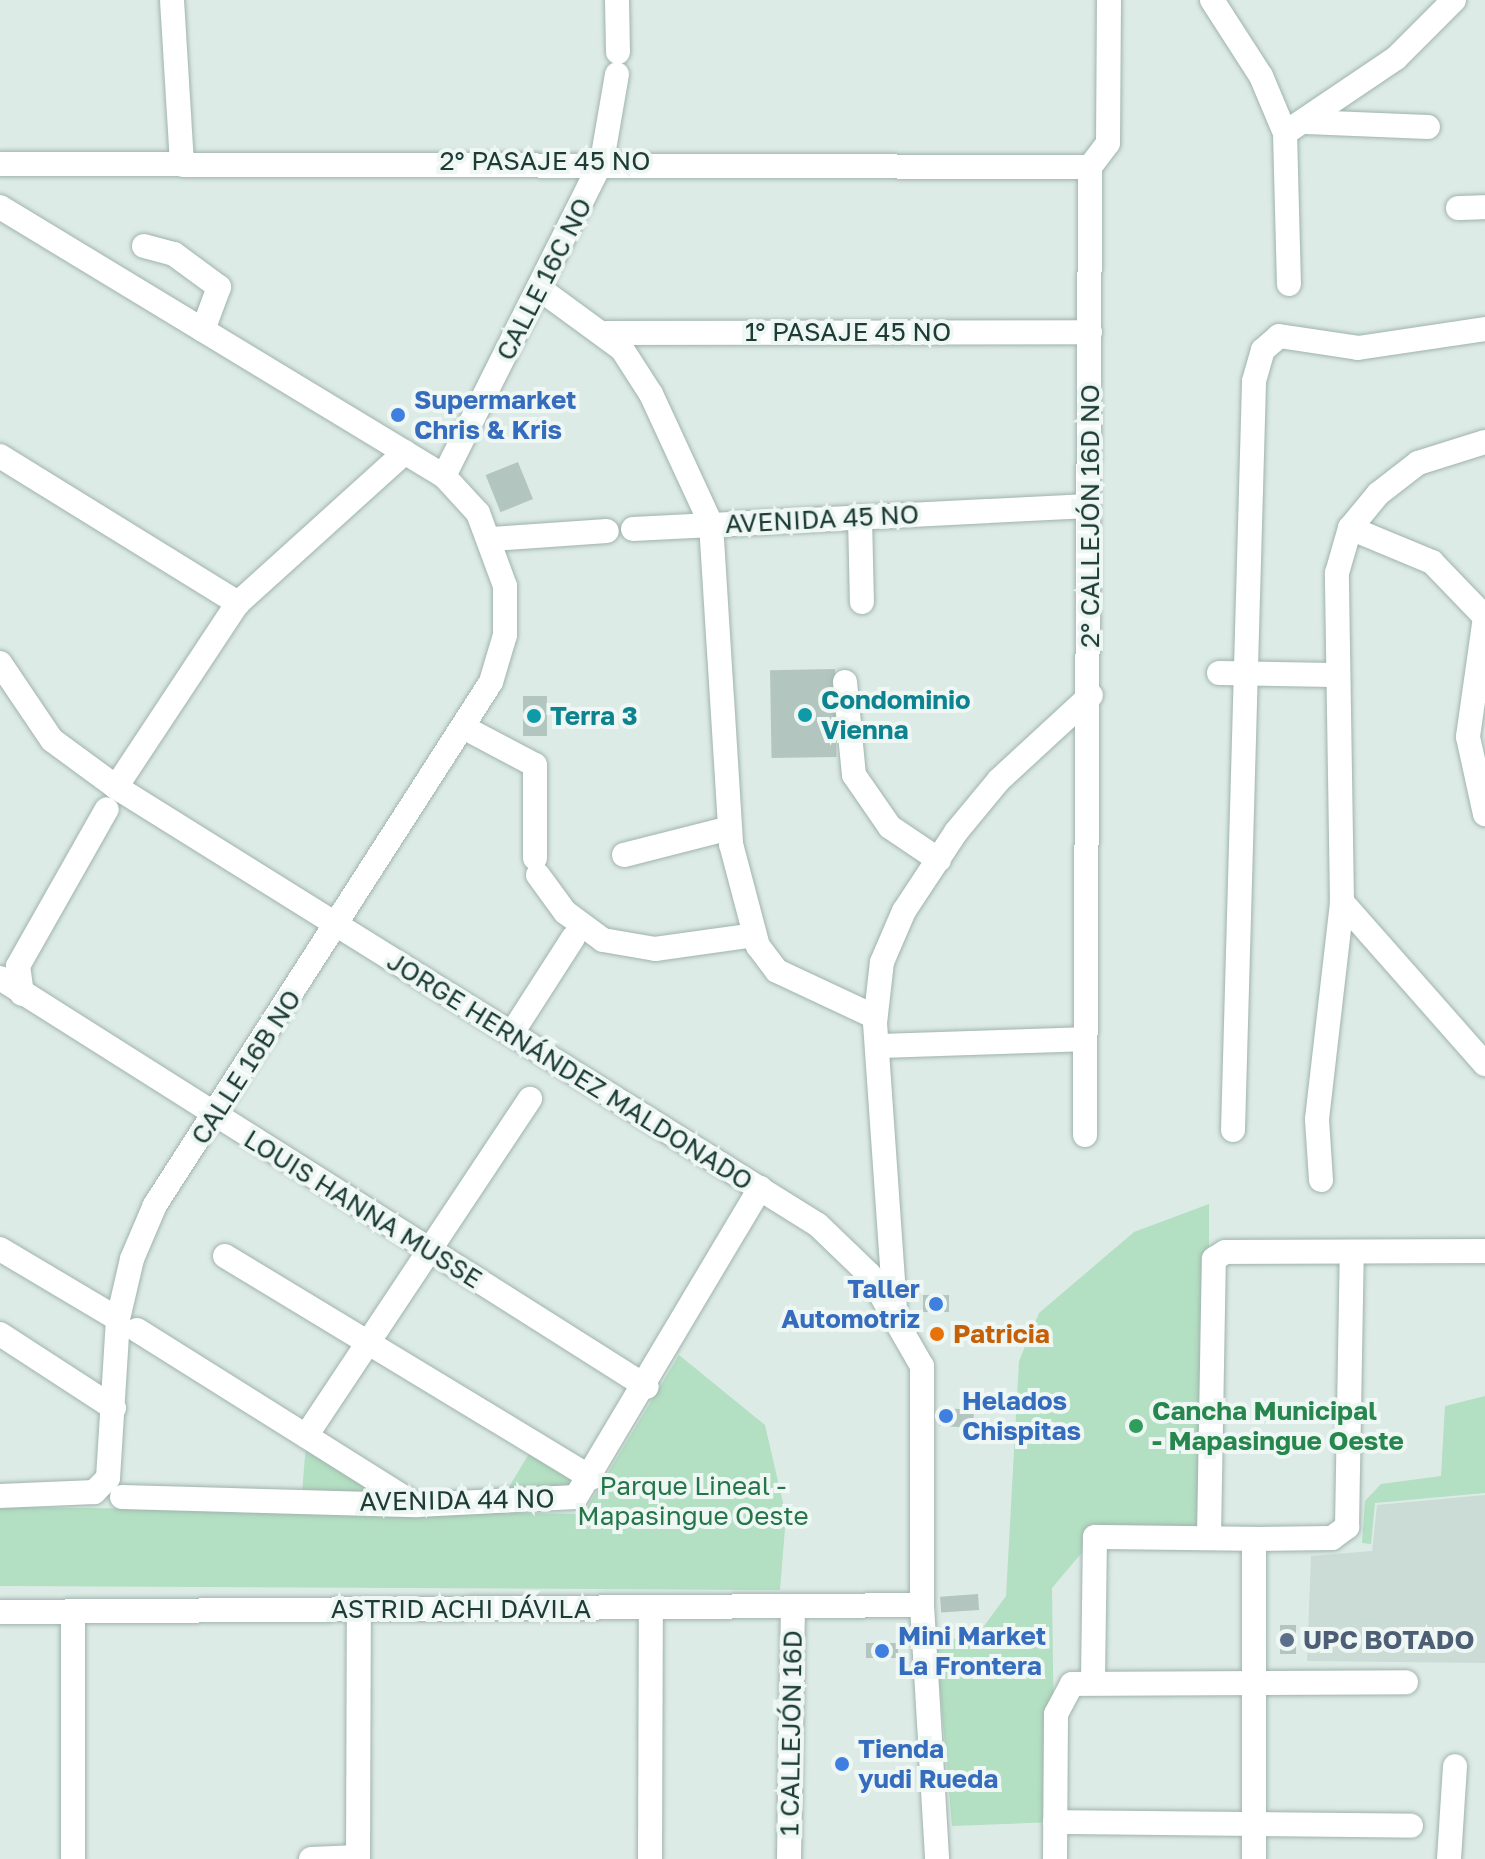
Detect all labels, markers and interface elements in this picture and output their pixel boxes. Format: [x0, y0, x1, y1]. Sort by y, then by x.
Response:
street label: 2° PASAJE 45 NO [439, 145, 651, 177]
street label: CALLE 16C NO [490, 193, 598, 365]
street label: 1° PASAJE 45 NO [745, 316, 951, 348]
place label: Supermarket Chris & Kris [414, 384, 576, 446]
street label: 2° CALLEJÓN 16D NO [1074, 384, 1106, 648]
marker: Supermarket Chris & Kris [389, 406, 407, 424]
street label: AVENIDA 45 NO [724, 498, 920, 540]
place label: Condominio Vienna [821, 684, 971, 746]
place label: Terra 3 [550, 700, 637, 732]
marker: Condominio Vienna [796, 706, 814, 724]
marker: Terra 3 [525, 707, 543, 725]
street label: JORGE HERNÁNDEZ MALDONADO [381, 945, 759, 1197]
street label: CALLE 16B NO [184, 984, 308, 1150]
street label: LOUIS HANNA MUSSE [238, 1123, 488, 1295]
place label: Taller Automotriz [781, 1273, 920, 1334]
marker: Taller Automotriz [927, 1295, 945, 1313]
place label: Patricia [953, 1318, 1050, 1350]
marker: Patricia [928, 1325, 946, 1343]
place label: Helados Chispitas [962, 1385, 1081, 1446]
place label: Cancha Municipal - Mapasingue Oeste [1152, 1395, 1404, 1456]
marker: Helados Chispitas [937, 1407, 955, 1425]
marker: Cancha Municipal - Mapasingue Oeste [1127, 1417, 1145, 1435]
park label: Parque Lineal - Mapasingue Oeste [577, 1470, 809, 1532]
street label: AVENIDA 44 NO [359, 1483, 555, 1517]
street label: ASTRID ACHI DÁVILA [331, 1593, 591, 1625]
place label: Mini Market La Frontera [898, 1620, 1046, 1682]
place label: UPC BOTADO [1303, 1624, 1474, 1656]
street label: 1 CALLEJÓN 16D [774, 1630, 808, 1836]
marker: UPC BOTADO [1278, 1631, 1296, 1649]
marker: Mini Market La Frontera [873, 1642, 891, 1660]
place label: Tienda yudi Rueda [858, 1733, 998, 1794]
marker: Tienda yudi Rueda [833, 1755, 851, 1773]

